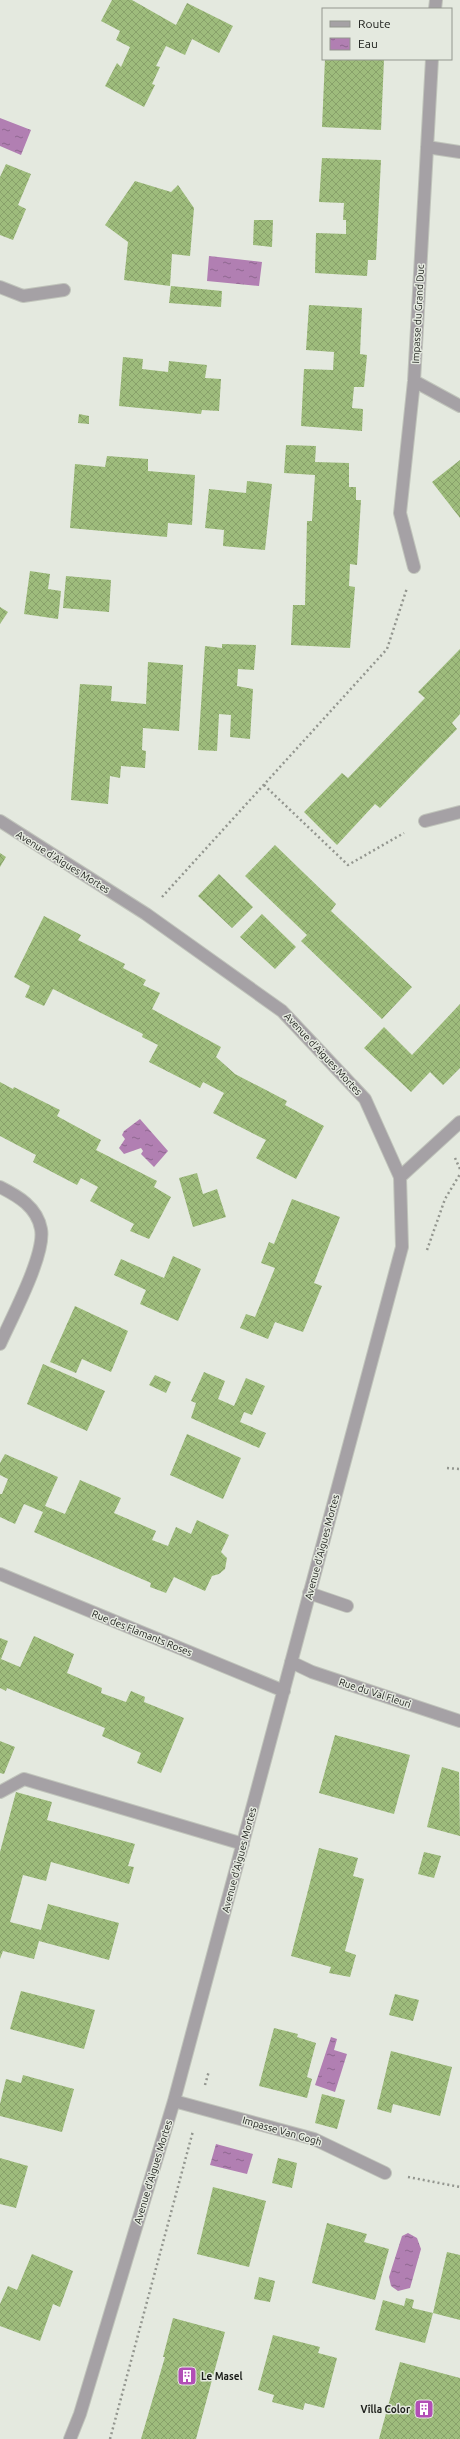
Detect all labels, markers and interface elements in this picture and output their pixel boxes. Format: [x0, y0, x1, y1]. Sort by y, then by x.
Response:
legend [322, 8, 452, 60]
text: Route [358, 17, 391, 30]
text: Eau [358, 37, 378, 50]
street label: Impasse du Grand Duc [410, 264, 426, 364]
street label: Avenue d'Aigues Mortes [14, 829, 112, 895]
street label: Avenue d'Aigues Mortes [282, 1011, 364, 1097]
street label: Avenue d'Aigues Mortes [303, 1493, 341, 1601]
street label: Rue des Flamants Roses [90, 1608, 194, 1658]
street label: Rue du Val Fleuri [338, 1676, 412, 1710]
street label: Avenue d'Aigues Mortes [220, 1806, 258, 1914]
street label: Impasse Van Gogh [241, 2114, 323, 2148]
street label: Avenue d'Aigues Mortes [132, 2119, 174, 2225]
building icon: Le Masel [176, 2365, 198, 2387]
place label: Le Masel [201, 2371, 242, 2382]
building icon: Vîlla Color [413, 2398, 435, 2420]
place label: Vîlla Color [360, 2404, 411, 2415]

